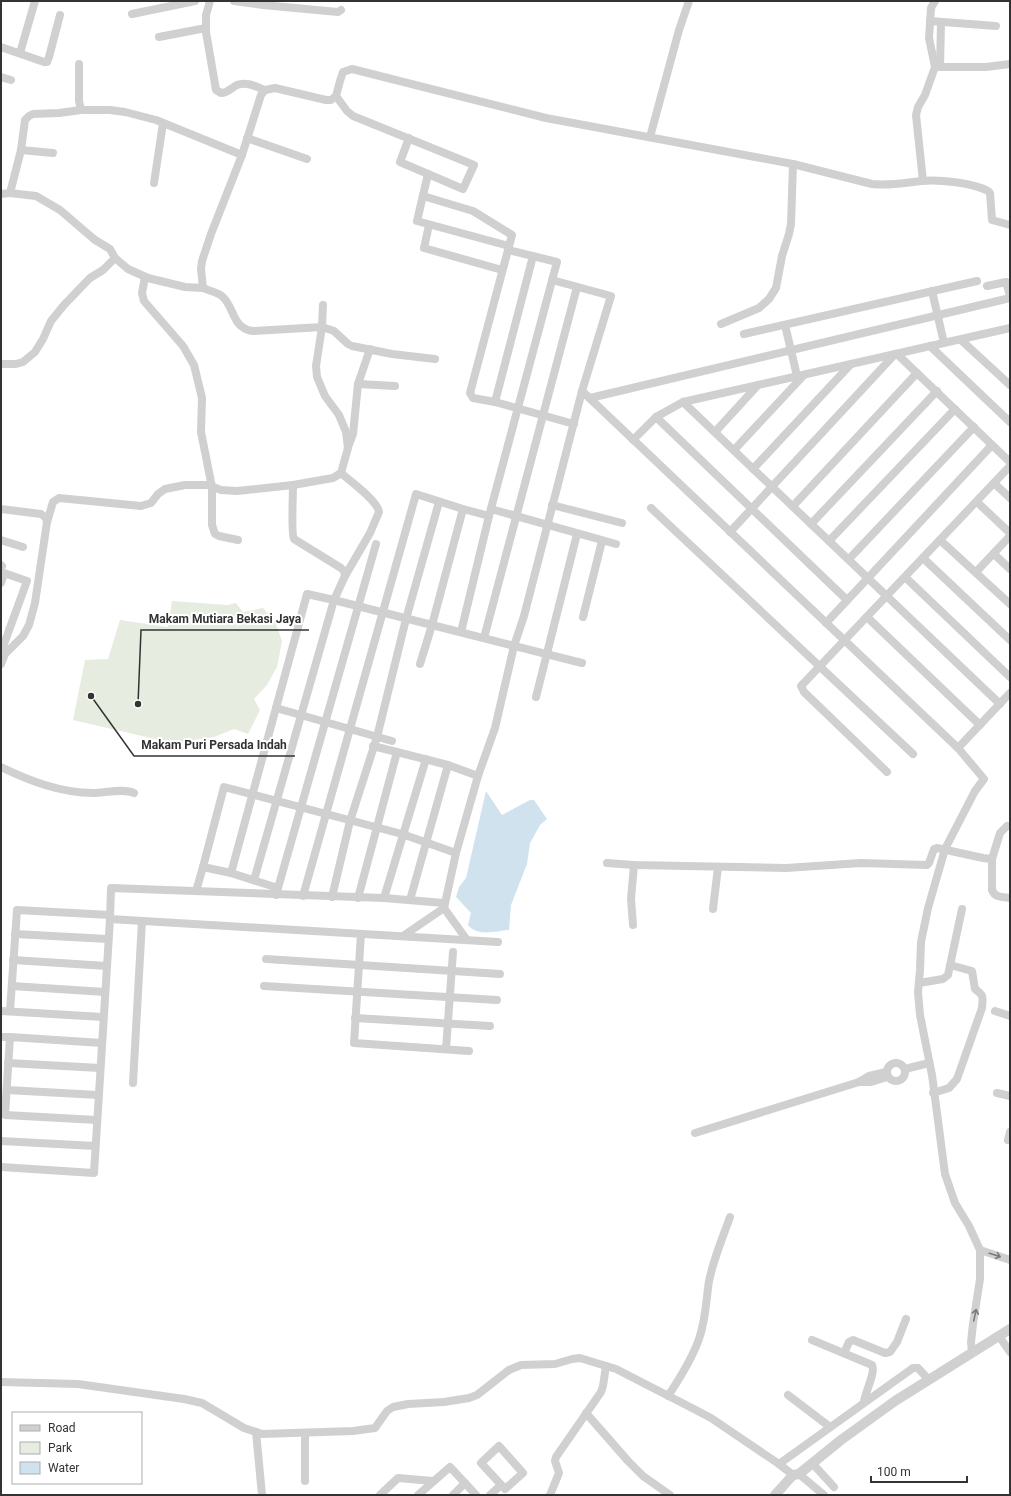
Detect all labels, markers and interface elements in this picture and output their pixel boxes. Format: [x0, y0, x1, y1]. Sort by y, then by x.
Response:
callout: Makam Mutiara Bekasi Jaya [141, 606, 309, 630]
text: Makam Mutiara Bekasi Jaya [149, 612, 302, 626]
callout: Makam Puri Persada Indah [134, 732, 295, 756]
text: Makam Puri Persada Indah [141, 738, 287, 752]
one-way arrow [988, 1252, 1001, 1259]
one-way arrow [972, 1309, 980, 1322]
legend [12, 1412, 142, 1484]
text: Road [48, 1421, 76, 1435]
text: Park [48, 1441, 73, 1455]
scale bar [871, 1458, 967, 1484]
text: Water [48, 1461, 79, 1475]
text: 100 m [877, 1465, 911, 1479]

